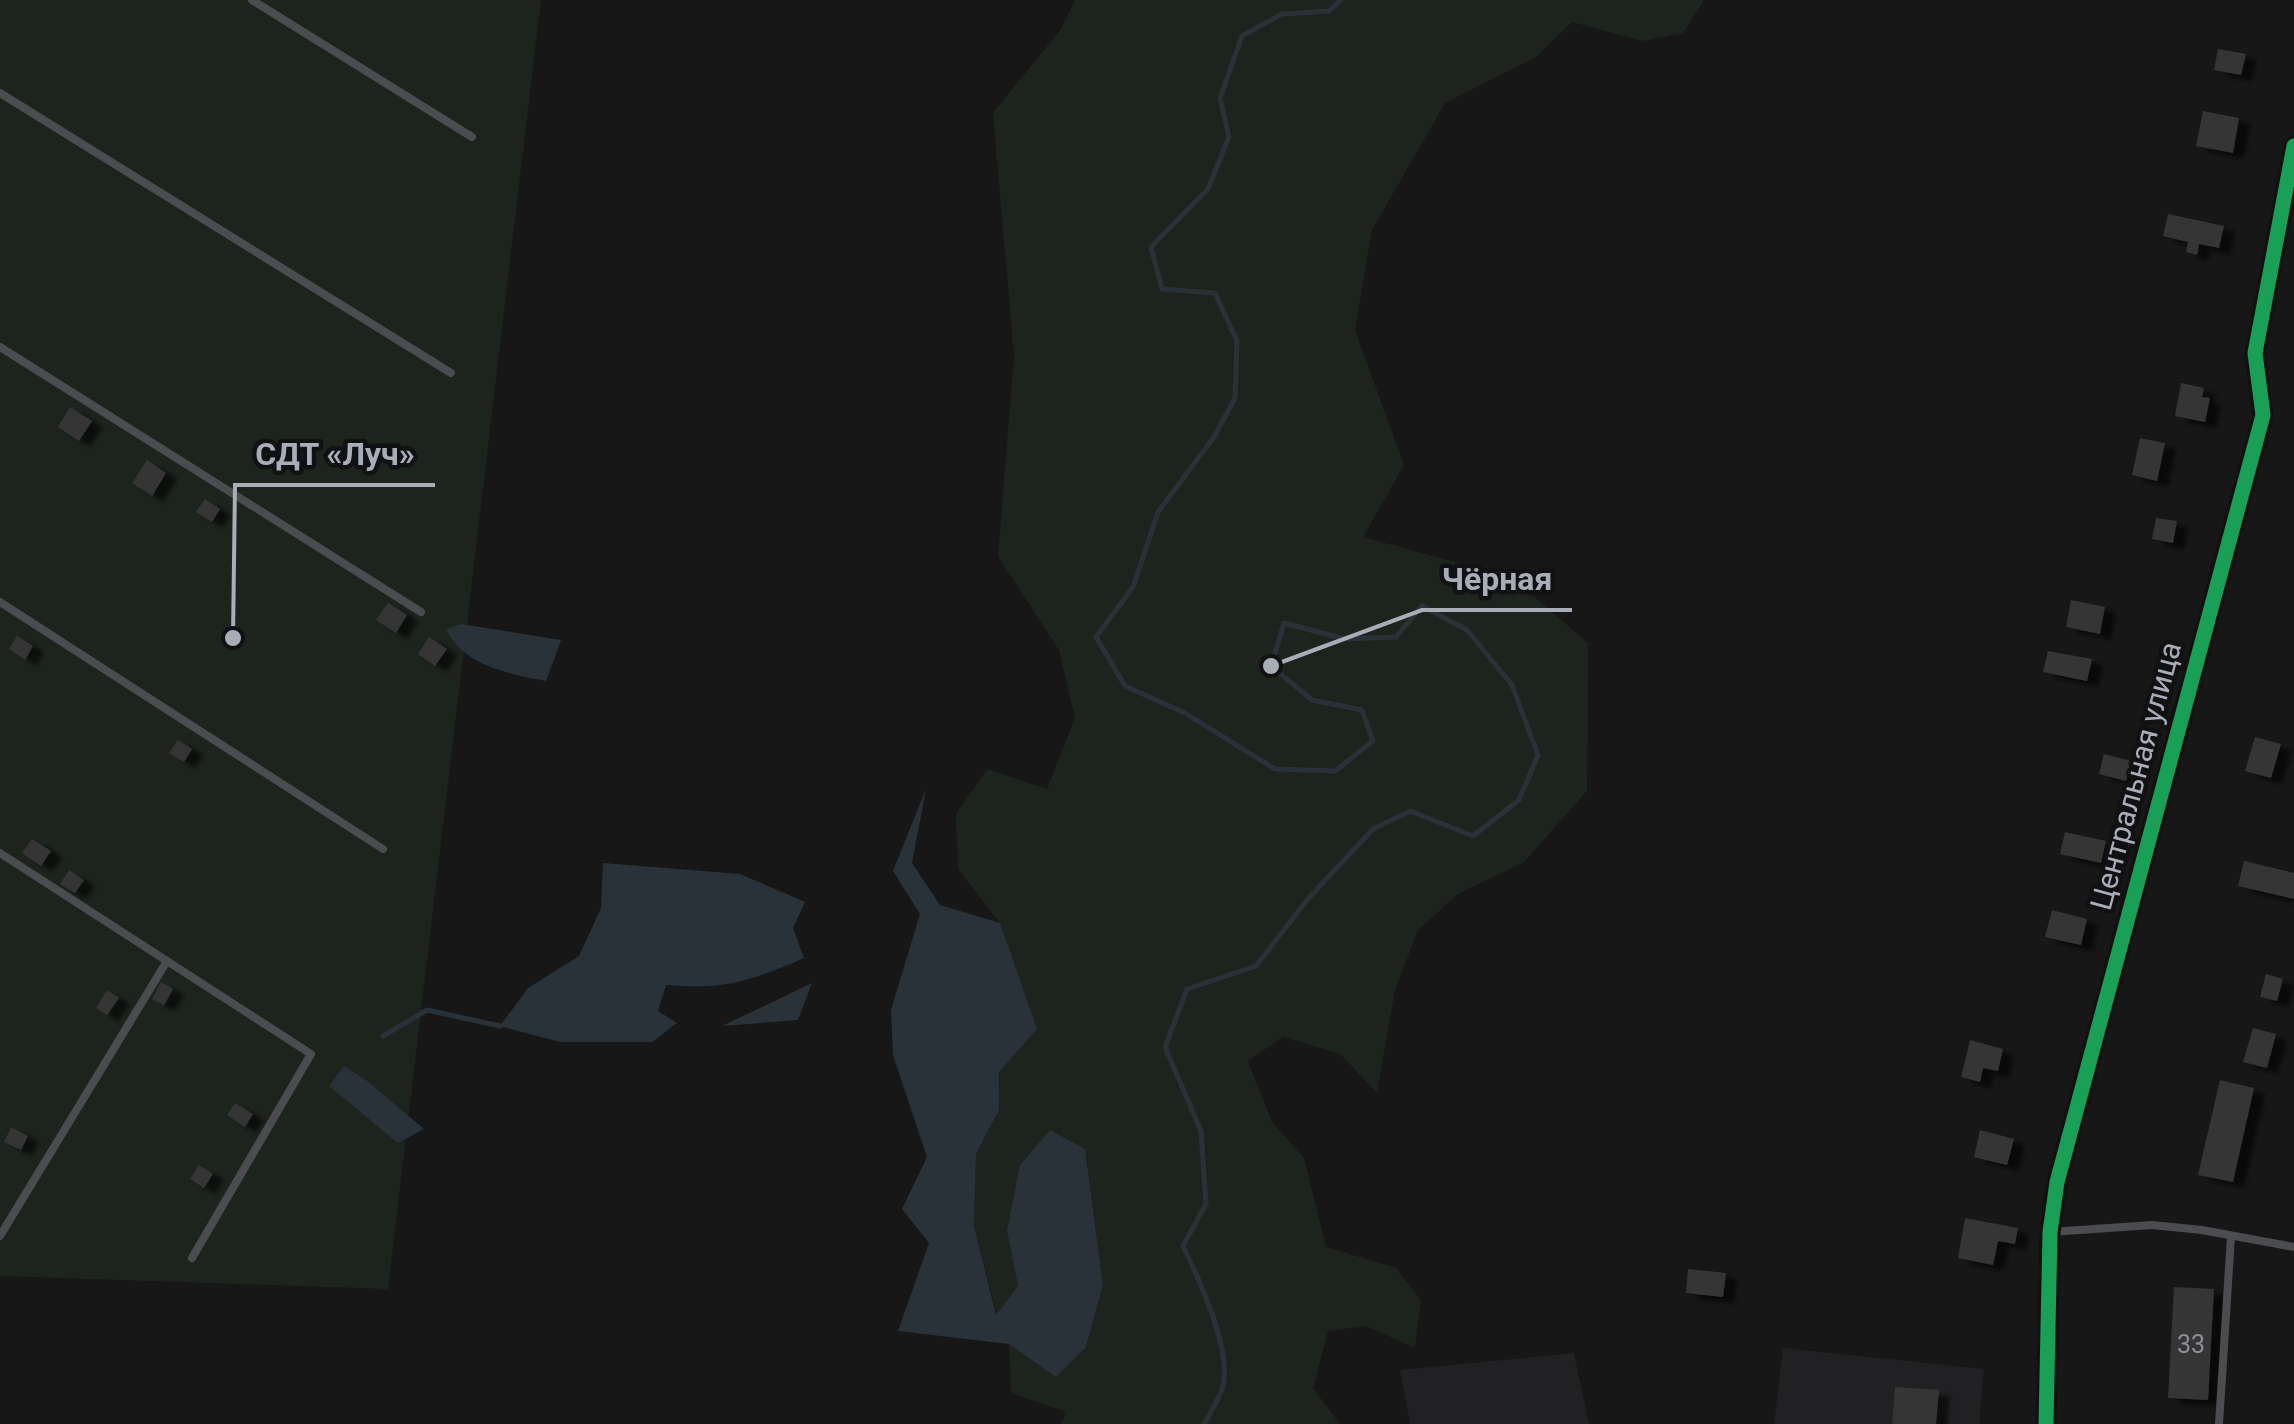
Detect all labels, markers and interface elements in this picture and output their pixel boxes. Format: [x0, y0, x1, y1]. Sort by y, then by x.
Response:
callout: СДТ «Луч» [235, 423, 435, 485]
text: СДТ «Луч» [255, 435, 415, 473]
callout: Чёрная [1422, 548, 1572, 610]
text: Чёрная [1442, 560, 1552, 598]
street label: Центральная улица [2083, 638, 2188, 914]
house number: 33 [2177, 1330, 2205, 1359]

